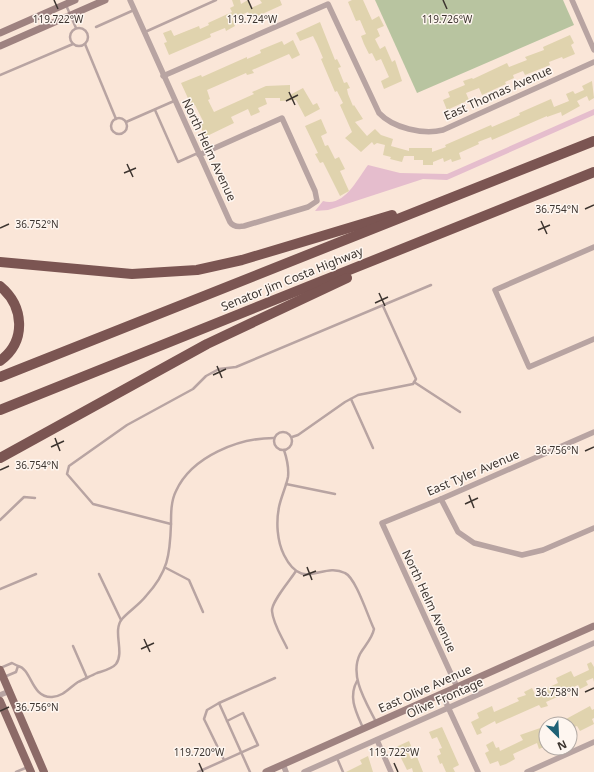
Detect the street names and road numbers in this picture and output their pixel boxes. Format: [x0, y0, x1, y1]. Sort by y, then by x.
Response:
street label: East Thomas Avenue [441, 61, 555, 124]
street label: North Helm Avenue [178, 96, 241, 204]
street label: Senator Jim Costa Highway [218, 242, 366, 315]
street label: East Tyler Avenue [424, 445, 522, 500]
street label: North Helm Avenue [398, 547, 461, 655]
street label: East Olive Avenue [376, 660, 474, 717]
street label: Olive Frontage [404, 673, 486, 722]

